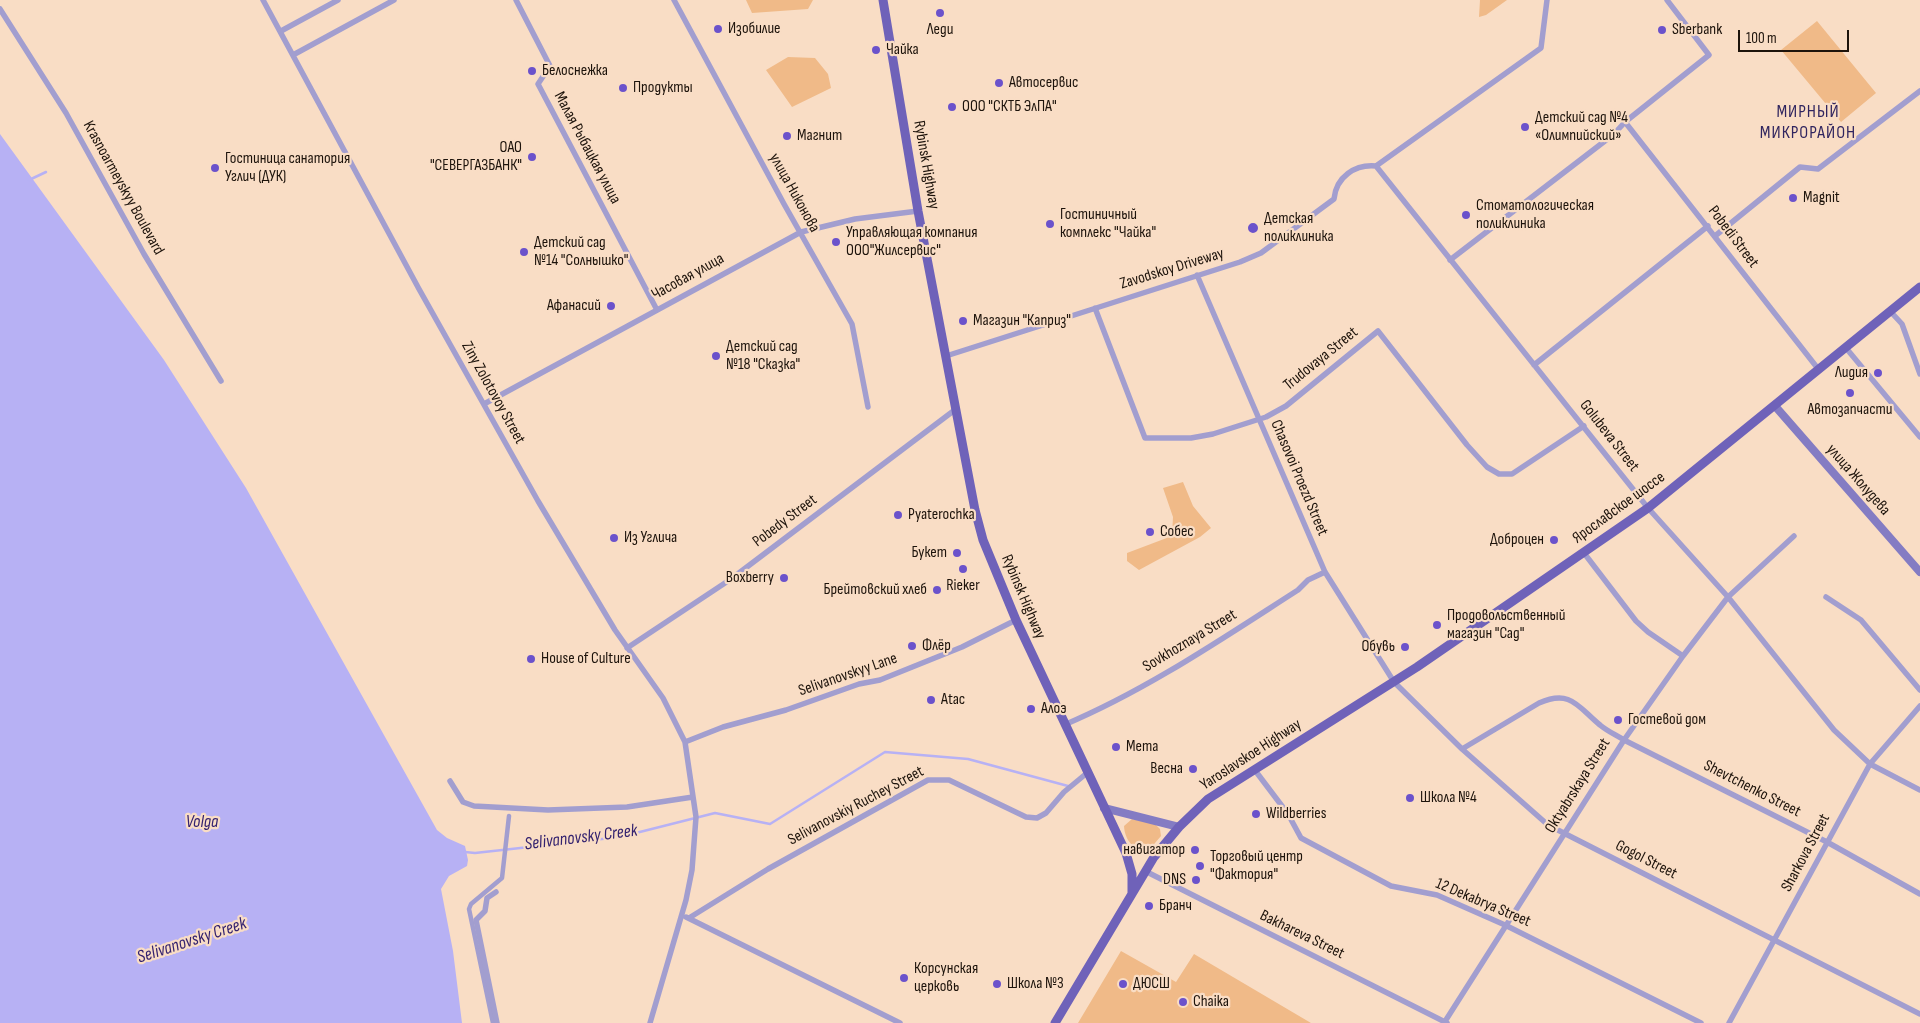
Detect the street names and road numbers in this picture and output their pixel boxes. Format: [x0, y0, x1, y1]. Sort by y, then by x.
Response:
street label: Малая Рыбацкая улица [549, 89, 625, 207]
street label: Krasnoarmeyskyy Boulevard [78, 118, 168, 258]
street label: Rybinsk Highway [909, 119, 943, 211]
street label: улица Никонова [764, 150, 824, 236]
street label: Pobedi Street [1704, 202, 1762, 272]
street label: Zavodskoy Driveway [1118, 244, 1226, 294]
street label: Часовая улица [648, 249, 728, 305]
street label: Trudovaya Street [1280, 323, 1362, 395]
street label: Ziny Zolotovoy Street [457, 338, 529, 448]
street label: Golubeva Street [1575, 396, 1643, 476]
street label: Chasovoi Proezd Street [1266, 417, 1332, 539]
street label: улица Жолудева [1822, 440, 1894, 520]
street label: Ярославское шоссе [1569, 468, 1669, 548]
street label: Pobedy Street [749, 491, 821, 551]
street label: Rybinsk Highway [997, 552, 1049, 642]
street label: Sovkhoznaya Street [1140, 605, 1240, 677]
street label: Selivanovskyy Lane [796, 649, 900, 701]
street label: Yaroslavskoe Highway [1197, 715, 1305, 795]
street label: Oktyabrskaya Street [1541, 735, 1615, 837]
street label: Shevtchenko Street [1700, 756, 1804, 822]
street label: Selivanovskiy Ruchey Street [785, 762, 927, 850]
street label: Sharkova Street [1778, 811, 1834, 895]
street label: Gogol Street [1612, 836, 1680, 884]
street label: 12 Dekabrya Street [1433, 874, 1533, 932]
street label: Bakhareva Street [1257, 906, 1347, 964]

